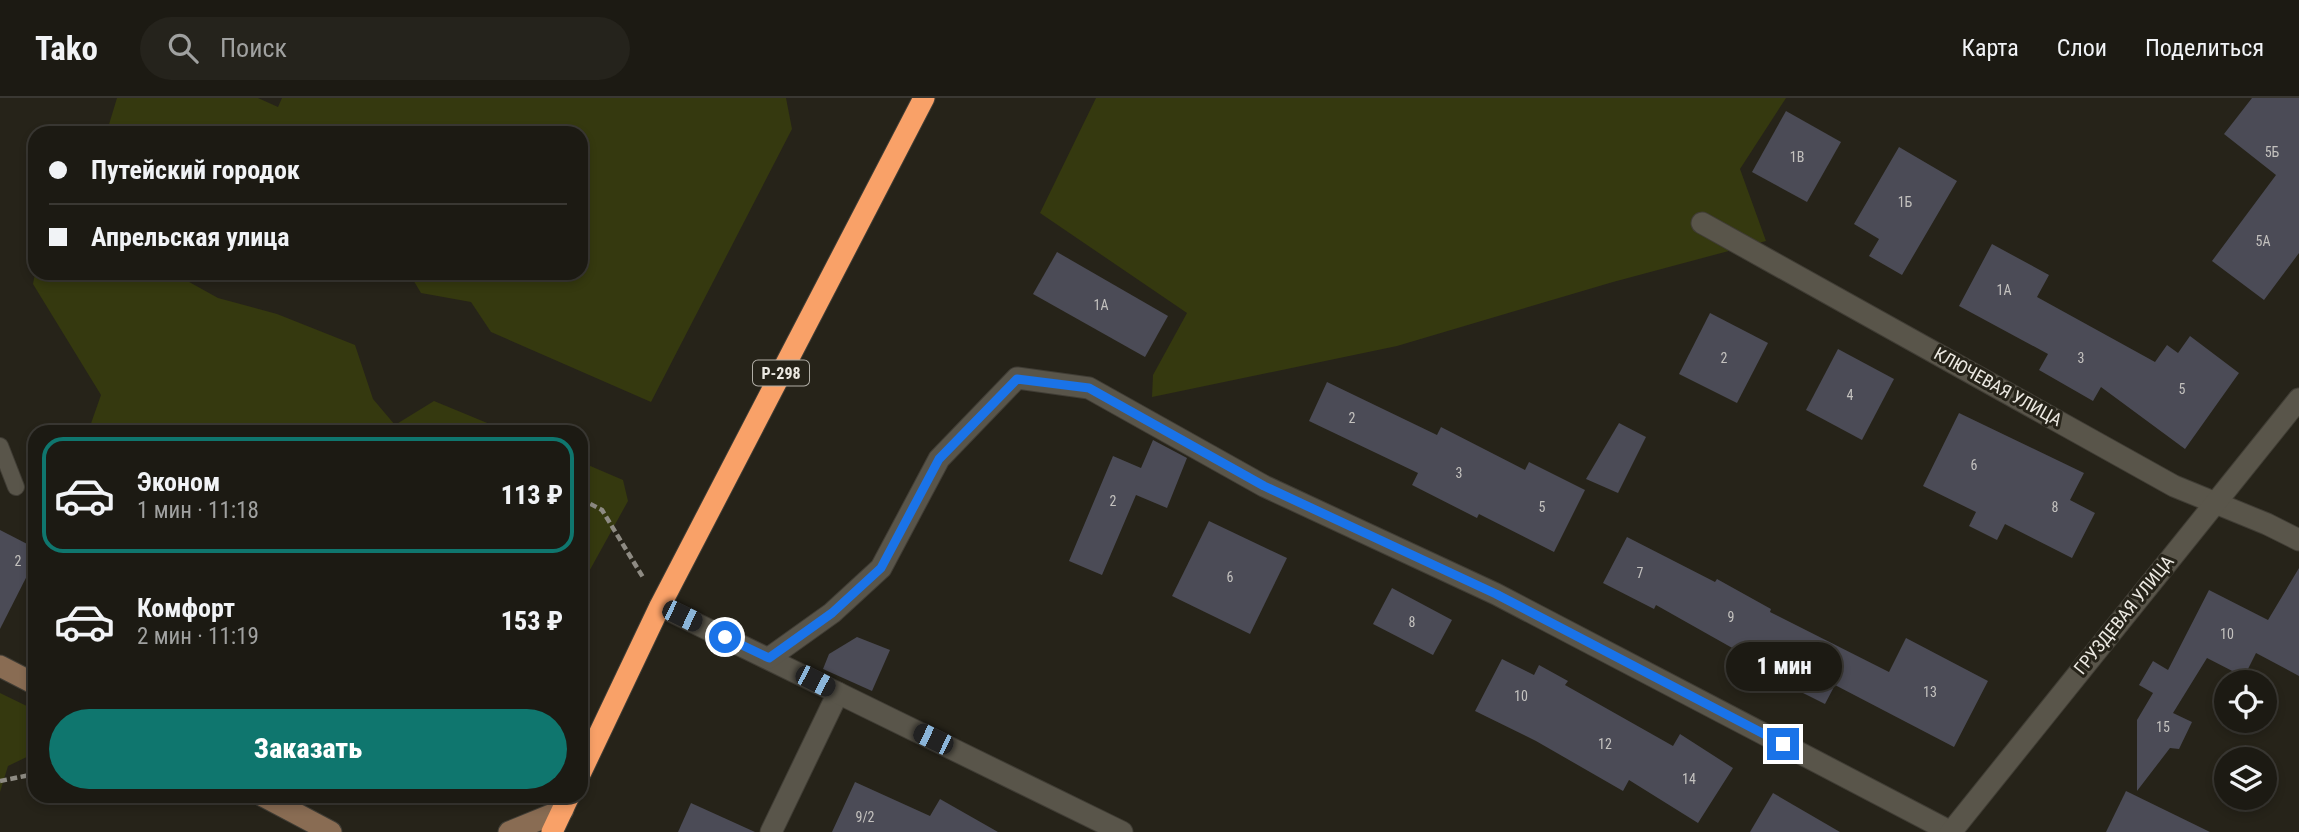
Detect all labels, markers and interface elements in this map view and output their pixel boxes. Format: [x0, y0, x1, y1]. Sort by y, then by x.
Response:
search box [140, 17, 630, 80]
text: Tako [35, 29, 98, 68]
icon: search [164, 29, 202, 67]
text: Поиск [220, 33, 287, 63]
text: Карта [1961, 34, 2019, 62]
text: Слои [2057, 34, 2107, 62]
text: Поделиться [2145, 34, 2264, 62]
house number: 5Б [2265, 144, 2280, 160]
house number: 1В [1790, 149, 1804, 165]
text: Путейский городок [91, 155, 300, 185]
house number: 1Б [1898, 194, 1913, 210]
text: Апрельская улица [91, 222, 290, 252]
house number: 5А [2256, 233, 2270, 249]
house number: 1А [1997, 282, 2011, 298]
house number: 1А [1094, 297, 1108, 313]
street label: КЛЮЧЕВАЯ УЛИЦА [1931, 343, 2066, 431]
house number: 2 [1721, 350, 1728, 366]
house number: 3 [2078, 350, 2084, 366]
road number: Р-298 [753, 360, 809, 386]
house number: 5 [2179, 381, 2186, 397]
house number: 4 [1847, 387, 1854, 403]
house number: 2 [1349, 410, 1356, 426]
house number: 6 [1971, 457, 1978, 473]
icon: car [53, 464, 116, 527]
house number: 3 [1456, 465, 1462, 481]
text: Эконом [137, 467, 220, 497]
text: 113 ₽ [501, 480, 563, 510]
house number: 2 [1110, 493, 1117, 509]
text: 1 мин · 11:18 [137, 497, 259, 524]
house number: 5 [1539, 499, 1546, 515]
house number: 8 [2052, 499, 2059, 515]
street label: ГРУЗДЕВАЯ УЛИЦА [2069, 551, 2178, 678]
house number: 2 [15, 553, 22, 569]
house number: 7 [1637, 565, 1644, 581]
house number: 6 [1227, 569, 1234, 585]
icon: car [53, 590, 116, 653]
text: Комфорт [137, 593, 235, 623]
car [659, 597, 706, 635]
text: 153 ₽ [501, 606, 563, 636]
house number: 9 [1728, 609, 1734, 625]
house number: 8 [1409, 614, 1416, 630]
route start [709, 621, 741, 653]
text: 2 мин · 11:19 [137, 623, 259, 650]
house number: 10 [2220, 626, 2234, 642]
callout: 1 мин [1725, 642, 1841, 692]
text: 1 мин [1756, 653, 1812, 680]
car [792, 662, 839, 700]
map controls [2214, 670, 2277, 810]
button: locate [2214, 670, 2277, 733]
house number: 13 [1923, 684, 1937, 700]
house number: 10 [1514, 688, 1528, 704]
button: Заказать [49, 709, 567, 789]
house number: 15 [2156, 719, 2170, 735]
car [910, 720, 957, 758]
route end [1767, 728, 1799, 760]
house number: 12 [1598, 736, 1612, 752]
button: layers [2214, 747, 2277, 810]
house number: 14 [1682, 771, 1696, 787]
house number: 9/2 [855, 809, 875, 825]

